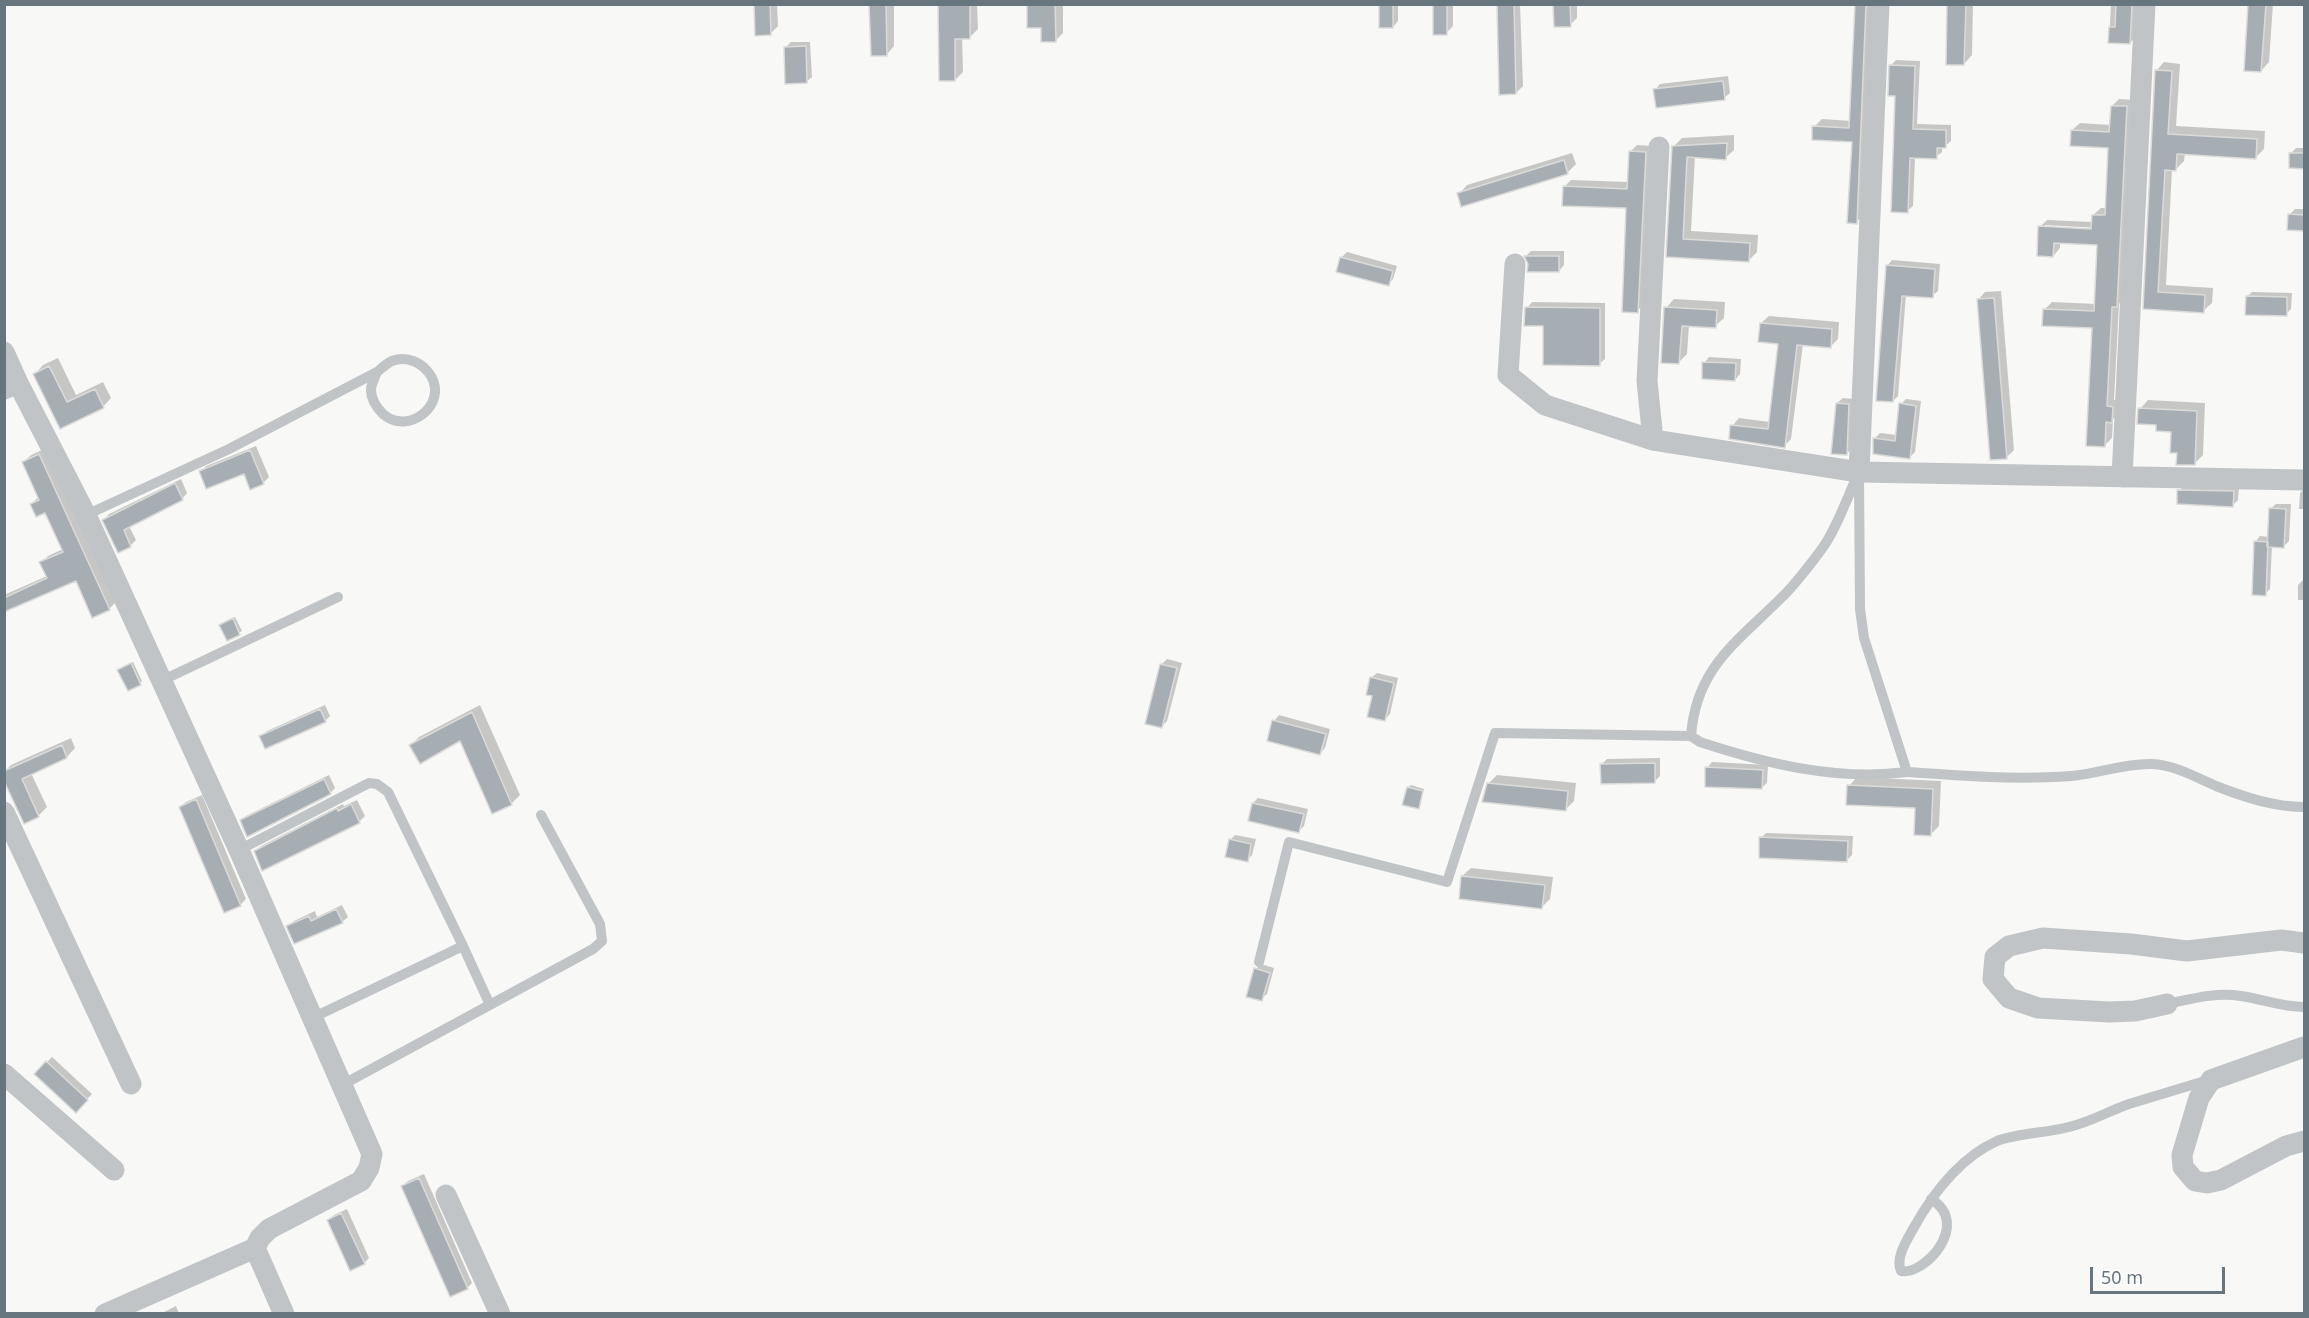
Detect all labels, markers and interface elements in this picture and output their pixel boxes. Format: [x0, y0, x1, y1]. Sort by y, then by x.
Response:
scale bar [2093, 1255, 2228, 1293]
text: 50 m [2101, 1265, 2143, 1289]

